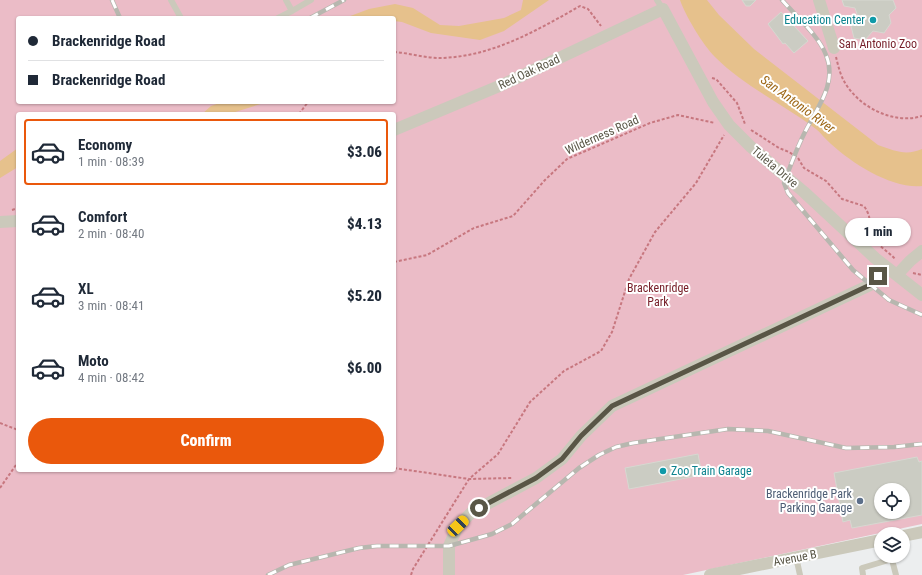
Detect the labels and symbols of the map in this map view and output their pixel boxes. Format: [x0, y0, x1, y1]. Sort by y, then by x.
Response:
place label: Education Center [784, 13, 865, 27]
marker: Education Center [868, 15, 878, 25]
park label: San Antonio Zoo [839, 37, 917, 51]
street label: Red Oak Road [496, 52, 562, 92]
water label: San Antonio River [758, 72, 839, 137]
street label: Wilderness Road [563, 112, 641, 157]
street label: Tuleta Drive [749, 144, 801, 191]
callout: 1 min [845, 218, 911, 246]
route end [869, 267, 887, 285]
park label: Brackenridge Park [627, 281, 689, 309]
place label: Zoo Train Garage [671, 464, 752, 478]
marker: Zoo Train Garage [658, 466, 668, 476]
place label: Brackenridge Park Parking Garage [766, 487, 853, 515]
marker: Brackenridge Park Parking Garage [855, 496, 865, 506]
route start [470, 499, 488, 517]
car [445, 513, 471, 539]
street label: Avenue B [772, 547, 818, 569]

